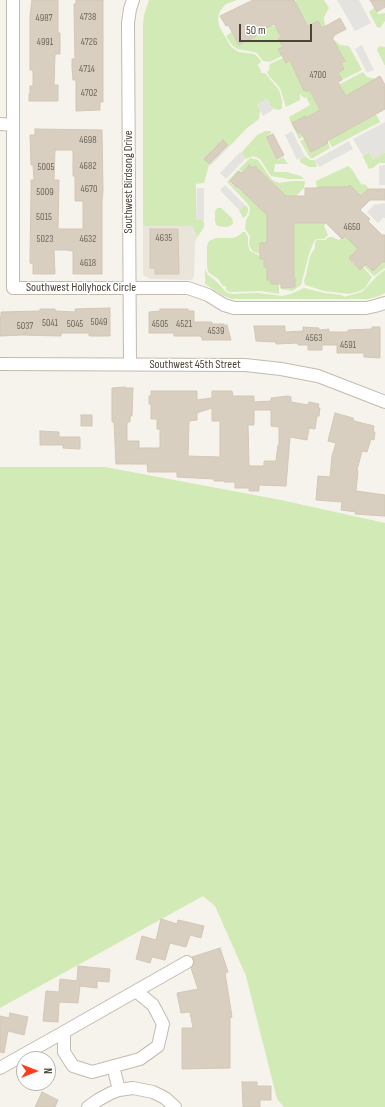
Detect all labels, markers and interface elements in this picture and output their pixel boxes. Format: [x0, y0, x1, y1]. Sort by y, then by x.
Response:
house number: 4738 [80, 11, 96, 23]
house number: 4987 [36, 12, 52, 24]
scale bar [241, 16, 314, 42]
text: 50 m [246, 23, 266, 38]
house number: 4991 [37, 36, 53, 48]
house number: 4726 [81, 36, 97, 48]
house number: 4714 [79, 63, 95, 75]
house number: 4700 [310, 69, 326, 81]
house number: 4702 [81, 87, 97, 99]
street label: Southwest Birdsong Drive [122, 130, 136, 234]
house number: 4698 [79, 134, 97, 146]
house number: 4682 [79, 160, 97, 172]
house number: 5005 [38, 161, 54, 173]
house number: 4670 [81, 183, 97, 195]
house number: 5009 [36, 186, 54, 198]
house number: 5015 [36, 211, 52, 223]
house number: 4650 [343, 221, 361, 233]
house number: 4635 [156, 232, 172, 244]
house number: 5023 [37, 233, 53, 245]
house number: 4632 [80, 233, 96, 245]
house number: 4618 [80, 257, 96, 269]
street label: Southwest Hollyhock Circle [26, 281, 136, 295]
house number: 5049 [90, 316, 108, 328]
house number: 5041 [42, 317, 58, 329]
house number: 5045 [67, 318, 83, 330]
house number: 4505 [152, 318, 168, 330]
house number: 4521 [176, 318, 192, 330]
house number: 5037 [17, 320, 33, 332]
house number: 4539 [208, 325, 224, 337]
house number: 4563 [306, 332, 322, 344]
house number: 4591 [340, 339, 356, 351]
street label: Southwest 45th Street [149, 358, 241, 372]
north arrow [16, 1051, 56, 1091]
text: N [41, 1068, 54, 1074]

